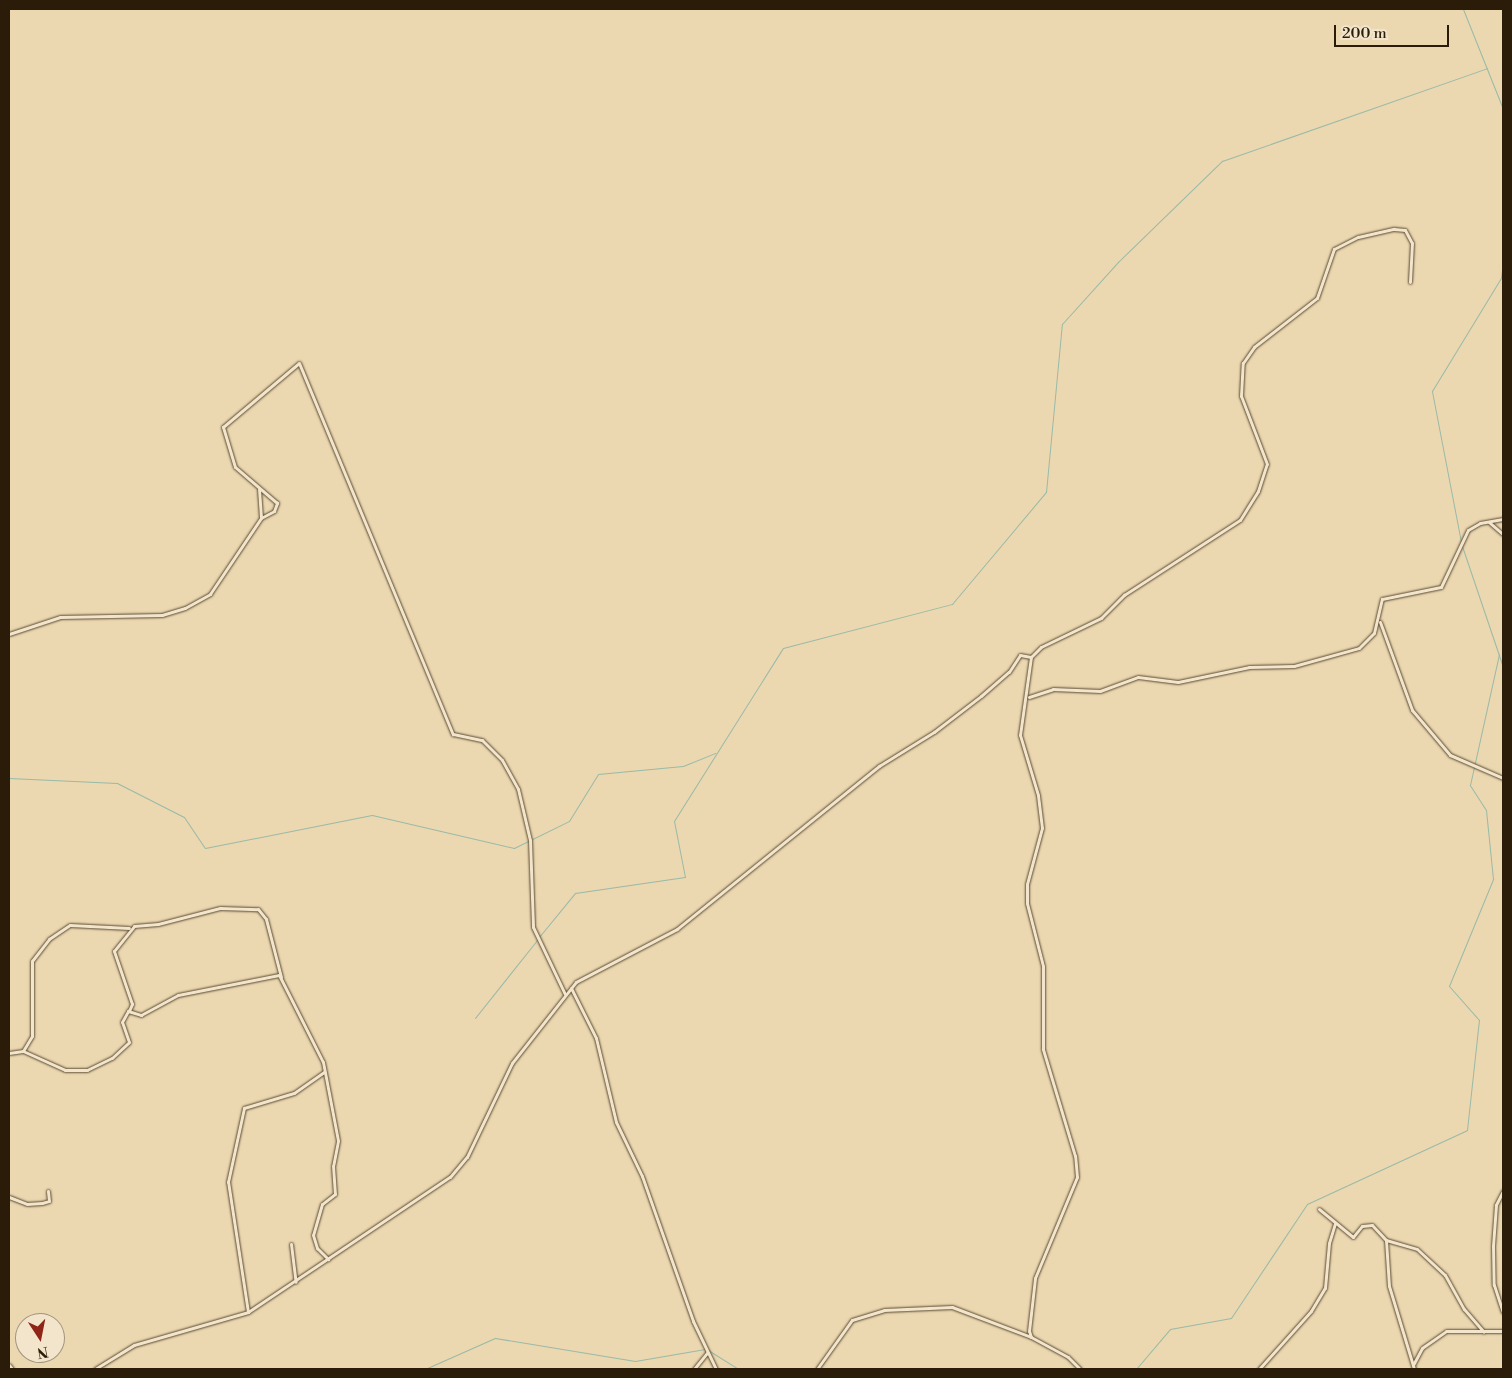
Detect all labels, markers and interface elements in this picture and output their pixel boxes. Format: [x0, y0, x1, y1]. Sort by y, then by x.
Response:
scale bar [1337, 15, 1452, 47]
text: 200 m [1342, 24, 1387, 43]
north arrow [15, 1313, 65, 1363]
text: N [36, 1342, 50, 1362]

